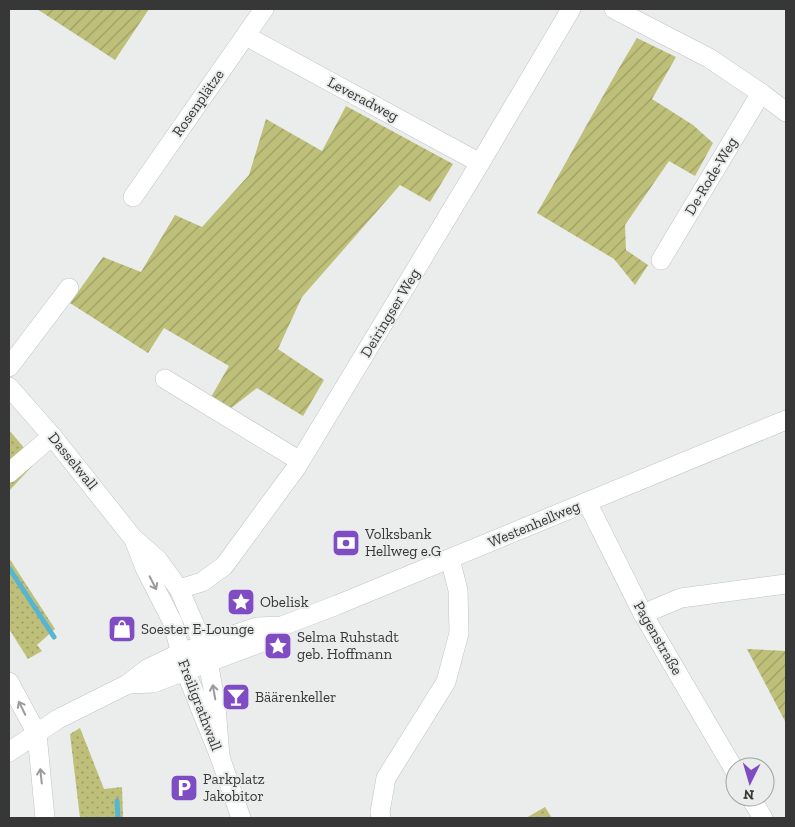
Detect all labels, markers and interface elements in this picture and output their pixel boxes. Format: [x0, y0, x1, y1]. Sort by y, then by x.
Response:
street label: Rosenplätze [168, 66, 228, 140]
street label: Leveradweg [324, 73, 402, 125]
street label: De-Rode-Weg [681, 134, 741, 218]
street label: Deiringser Weg [356, 265, 424, 361]
street label: Dasselwall [44, 429, 102, 493]
street label: Westenhellweg [485, 497, 583, 551]
place label: Volksbank Hellweg e.G [364, 525, 441, 560]
bank icon: Volksbank Hellweg e.G [331, 528, 361, 558]
one-way arrow [148, 575, 158, 590]
place icon: Obelisk [226, 587, 256, 617]
place label: Obelisk [260, 593, 309, 611]
street label: Pagenstraße [630, 598, 686, 678]
shop icon: Soester E-Lounge [107, 614, 137, 644]
place label: Soester E-Lounge [141, 620, 254, 638]
place label: Selma Ruhstadt geb. Hoffmann [297, 628, 399, 663]
place icon: Selma Ruhstadt geb. Hoffmann [263, 631, 293, 661]
street label: Freiligrathwall [174, 657, 226, 753]
bar icon: Bäärenkeller [221, 682, 251, 712]
one-way arrow [208, 684, 218, 700]
place label: Bäärenkeller [255, 688, 336, 706]
one-way arrow [17, 701, 27, 716]
north arrow [725, 757, 775, 807]
one-way arrow [36, 768, 46, 784]
place label: Parkplatz Jakobitor [203, 770, 265, 805]
parking icon: Parkplatz Jakobitor [169, 773, 199, 803]
text: N [743, 785, 755, 803]

